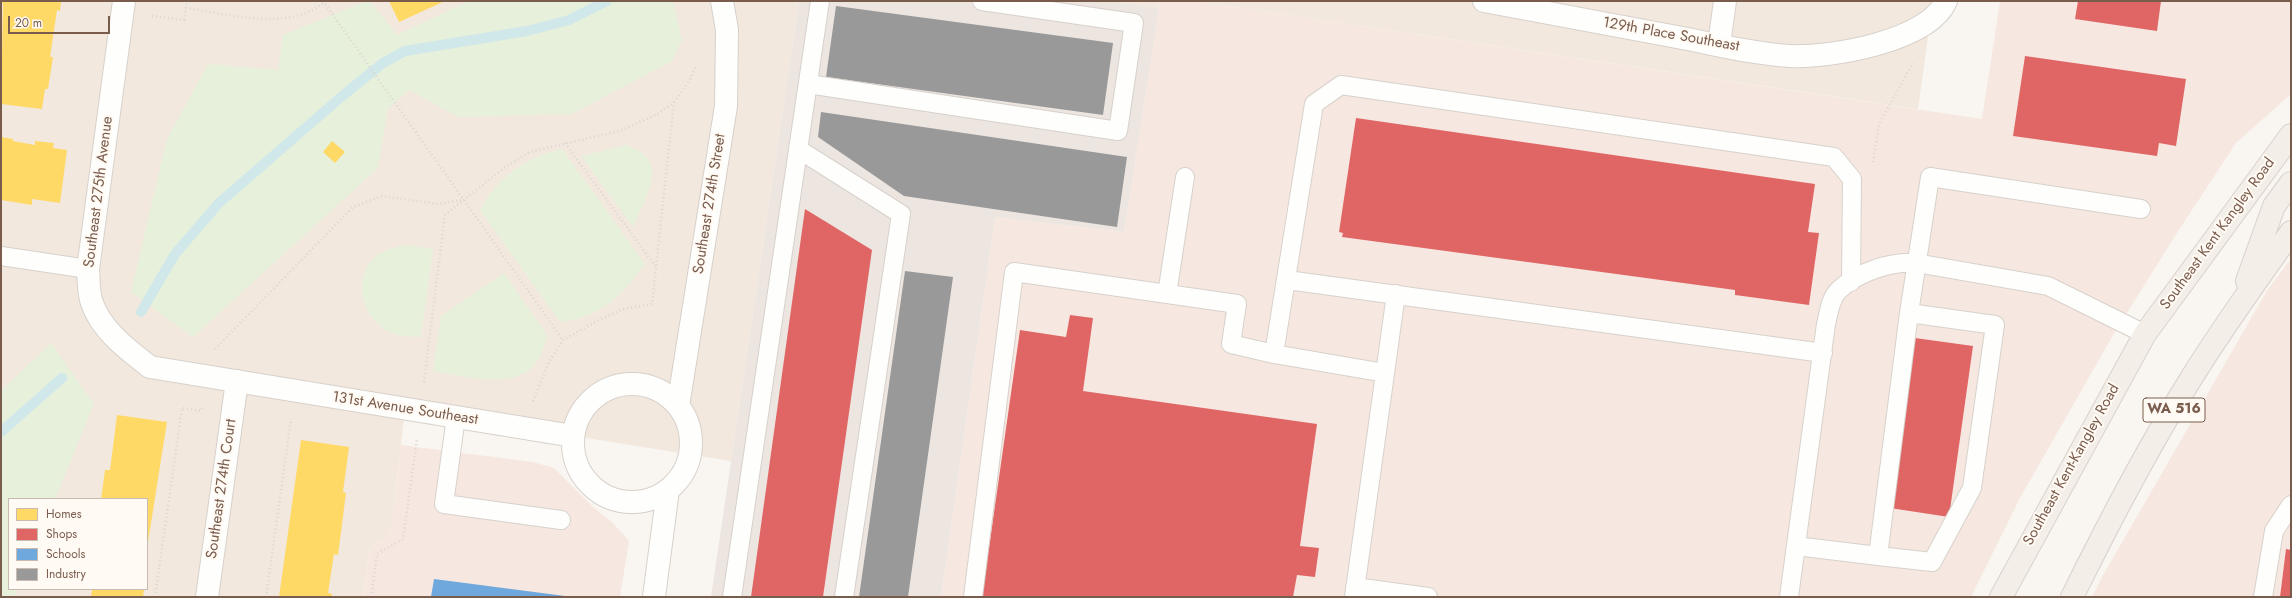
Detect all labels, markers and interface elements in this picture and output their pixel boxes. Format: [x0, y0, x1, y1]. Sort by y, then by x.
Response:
scale bar [10, 8, 112, 34]
text: 20 m [15, 14, 42, 32]
street label: 129th Place Southeast [1601, 14, 1741, 56]
street label: Southeast 275th Avenue [81, 115, 117, 269]
street label: Southeast 274th Street [690, 133, 730, 275]
street label: Southeast Kent Kangley Road [2157, 155, 2279, 313]
street label: Southeast Kent-Kangley Road [2020, 381, 2124, 549]
street label: 131st Avenue Southeast [331, 389, 479, 429]
road number: WA 516 [2143, 398, 2205, 422]
street label: Southeast 274th Court [203, 418, 241, 560]
legend [8, 498, 148, 590]
text: Homes [46, 505, 82, 523]
text: Shops [46, 525, 77, 543]
text: Schools [46, 545, 85, 563]
text: Industry [46, 565, 86, 583]

